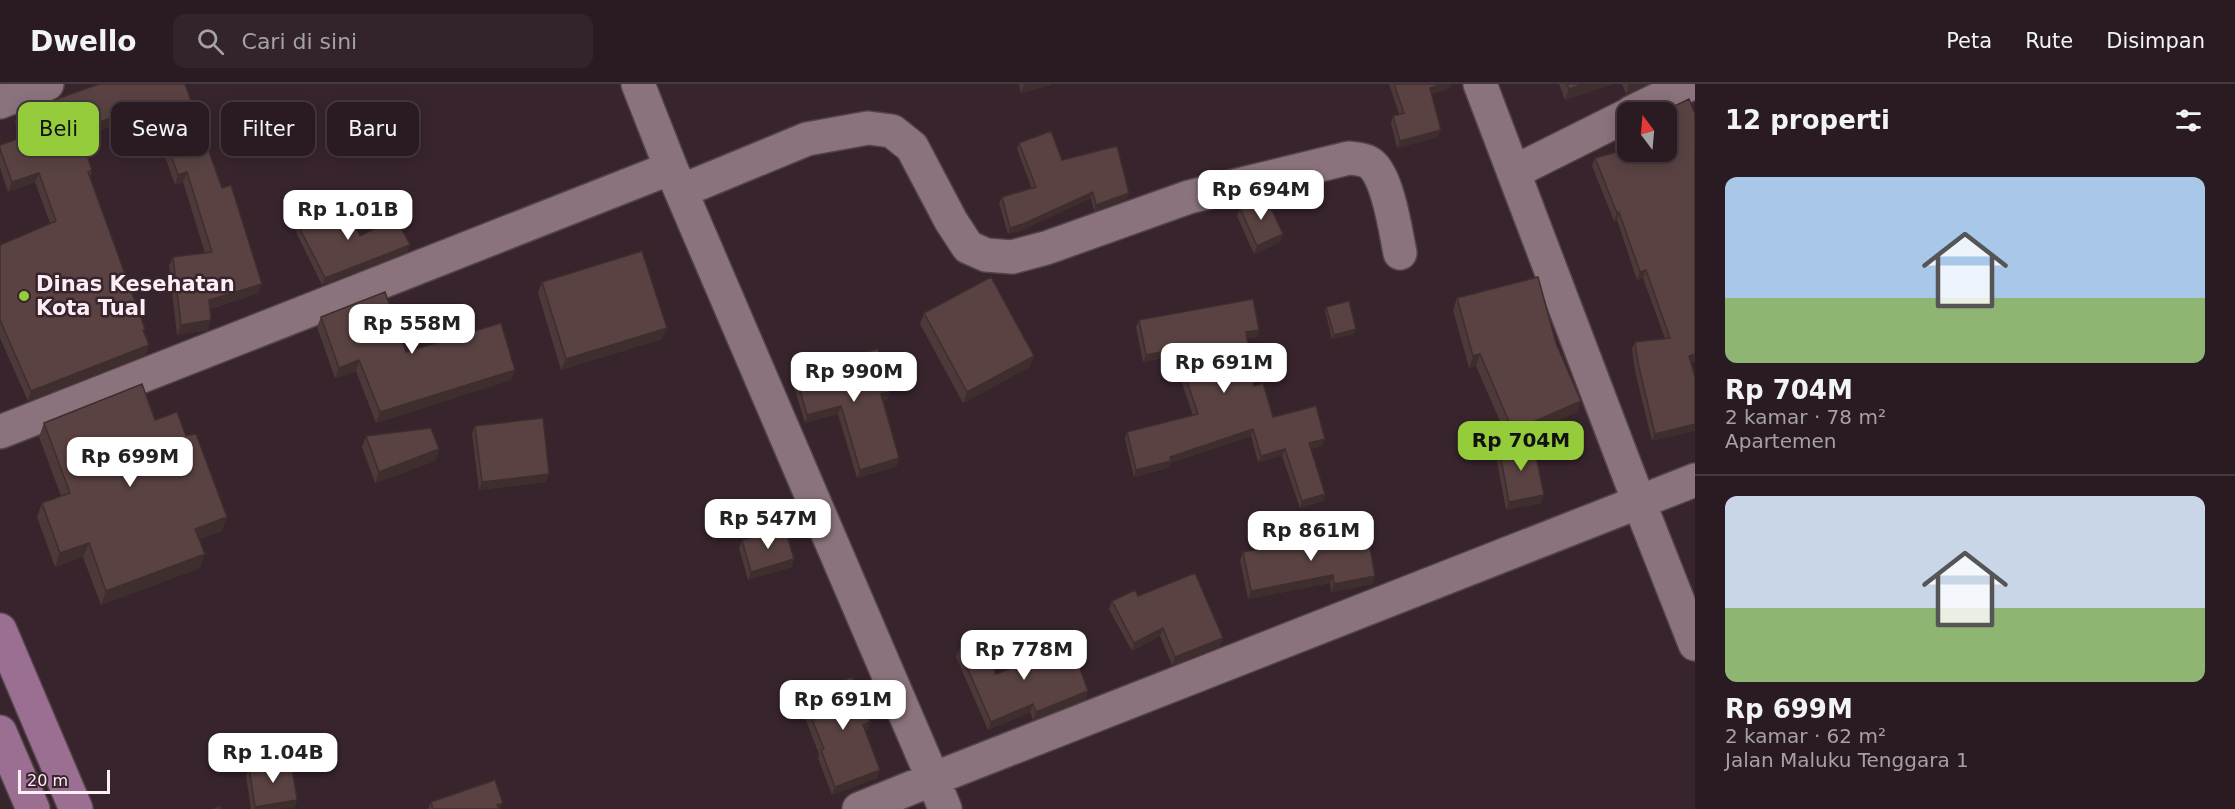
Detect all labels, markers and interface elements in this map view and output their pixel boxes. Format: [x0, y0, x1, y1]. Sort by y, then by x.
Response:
search box [173, 14, 593, 68]
text: Dwello [30, 25, 137, 58]
icon: search [194, 25, 227, 58]
text: Cari di sini [242, 29, 357, 54]
text: Peta [1946, 29, 1992, 53]
text: Rute [2025, 29, 2073, 53]
text: Disimpan [2106, 29, 2205, 53]
chip: Beli [18, 102, 99, 156]
chip: Sewa [111, 102, 209, 156]
chip: Filter [221, 102, 315, 156]
chip: Baru [327, 102, 419, 156]
north arrow [1617, 102, 1677, 162]
map controls [1617, 102, 1677, 162]
icon: filters [2172, 104, 2205, 137]
text: 12 properti [1725, 105, 1890, 135]
pin: Rp 694M [1206, 170, 1316, 221]
text: Rp 694M [1212, 177, 1310, 201]
pin: Rp 1.01B [286, 190, 410, 241]
text: Rp 1.01B [297, 197, 399, 221]
icon: home [1911, 216, 2019, 324]
place label: Dinas Kesehatan Kota Tual [36, 272, 235, 320]
marker: Dinas Kesehatan Kota Tual [17, 289, 31, 303]
pin: Rp 558M [357, 304, 467, 355]
text: Rp 558M [363, 311, 461, 335]
pin: Rp 691M [1169, 343, 1279, 394]
text: Rp 691M [1175, 350, 1273, 374]
pin: Rp 990M [799, 352, 909, 403]
text: Rp 990M [805, 359, 903, 383]
text: Rp 704M [1725, 375, 1853, 405]
text: 2 kamar · 78 m² [1725, 405, 1886, 429]
pin: Rp 704M [1466, 421, 1576, 472]
text: Rp 704M [1472, 428, 1570, 452]
text: Apartemen [1725, 429, 1836, 453]
pin: Rp 699M [75, 437, 185, 488]
text: Rp 699M [81, 444, 179, 468]
pin: Rp 547M [713, 499, 823, 550]
text: Rp 547M [719, 506, 817, 530]
pin: Rp 861M [1256, 511, 1366, 562]
text: Rp 861M [1262, 518, 1360, 542]
icon: home [1911, 535, 2019, 643]
pin: Rp 778M [969, 630, 1079, 681]
text: Rp 778M [975, 637, 1073, 661]
pin: Rp 691M [788, 680, 898, 731]
text: Rp 691M [794, 687, 892, 711]
text: Rp 699M [1725, 694, 1853, 724]
text: 2 kamar · 62 m² [1725, 724, 1886, 748]
pin: Rp 1.04B [211, 733, 335, 784]
text: Rp 1.04B [222, 740, 324, 764]
text: Jalan Maluku Tenggara 1 [1725, 748, 1969, 772]
scale bar [18, 767, 110, 794]
text: 20 m [27, 771, 68, 790]

